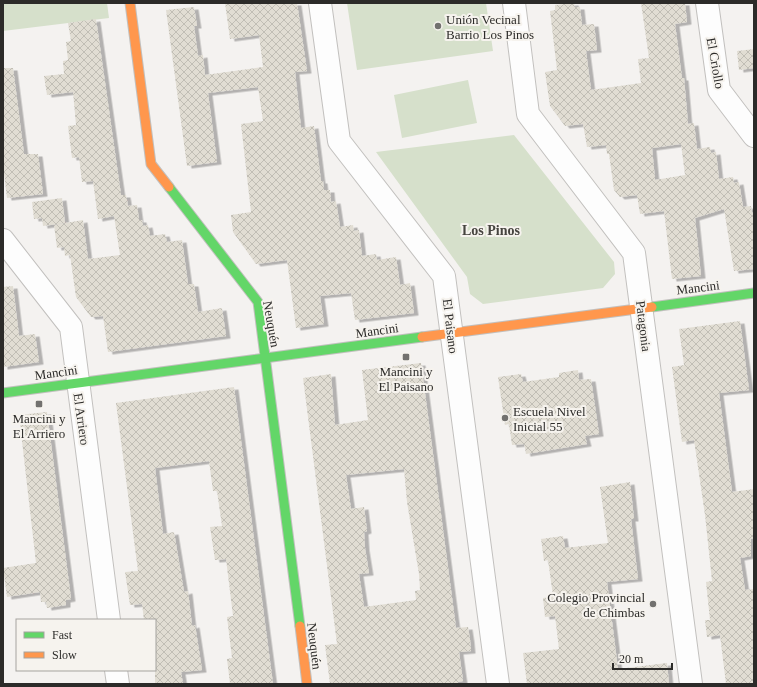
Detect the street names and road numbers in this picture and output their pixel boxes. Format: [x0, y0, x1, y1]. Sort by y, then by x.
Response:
street label: El Criollo [704, 36, 727, 90]
street label: Mancini [676, 277, 721, 298]
street label: El Paisano [440, 298, 461, 354]
street label: Neuquén [260, 300, 283, 349]
street label: Patagonia [633, 300, 654, 353]
street label: Mancini [355, 320, 400, 341]
street label: Mancini [34, 362, 79, 383]
street label: El Arriero [70, 392, 93, 446]
street label: Neuquén [304, 622, 325, 671]

